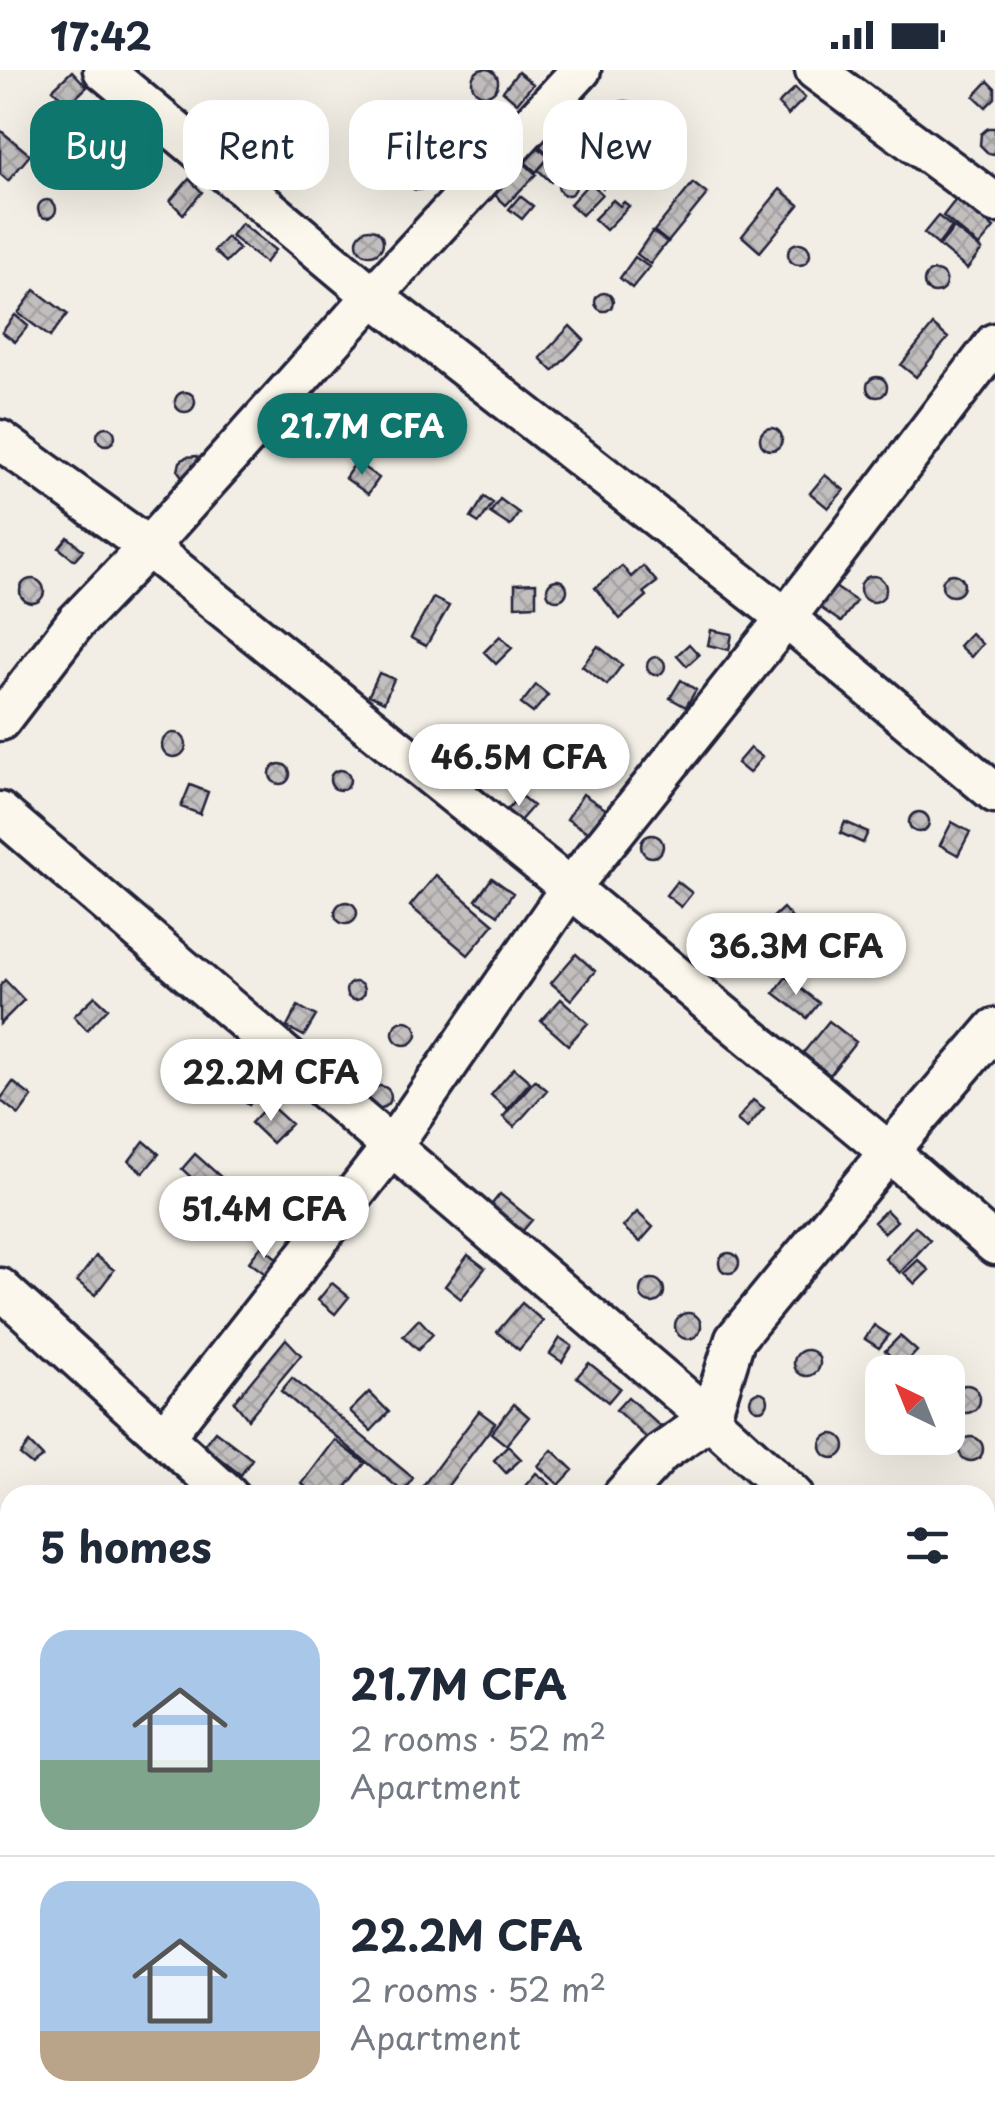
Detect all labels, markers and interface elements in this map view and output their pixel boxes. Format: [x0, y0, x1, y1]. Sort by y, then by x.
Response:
text: 17:42 [50, 7, 152, 64]
chip: Buy [30, 100, 163, 190]
chip: Rent [183, 100, 329, 190]
chip: Filters [349, 100, 523, 190]
chip: New [543, 100, 687, 190]
pin: 21.7M CFA [248, 393, 476, 478]
text: 21.7M CFA [279, 401, 445, 449]
pin: 46.5M CFA [405, 724, 633, 809]
text: 46.5M CFA [431, 732, 607, 780]
pin: 36.3M CFA [682, 913, 910, 998]
text: 36.3M CFA [708, 921, 884, 969]
pin: 22.2M CFA [157, 1039, 385, 1124]
text: 22.2M CFA [182, 1047, 360, 1095]
pin: 51.4M CFA [150, 1176, 378, 1261]
text: 51.4M CFA [181, 1184, 347, 1232]
north arrow [865, 1355, 965, 1455]
map controls [865, 1355, 965, 1455]
text: 5 homes [40, 1514, 212, 1577]
icon: filters [900, 1518, 955, 1573]
text: 21.7M CFA [350, 1651, 567, 1714]
icon: home [120, 1670, 240, 1790]
text: 2 rooms · 52 m² [350, 1714, 606, 1762]
text: Apartment [350, 1762, 521, 1810]
text: 22.2M CFA [350, 1902, 583, 1965]
icon: home [120, 1921, 240, 2041]
text: 2 rooms · 52 m² [350, 1965, 606, 2013]
text: Apartment [350, 2013, 521, 2061]

